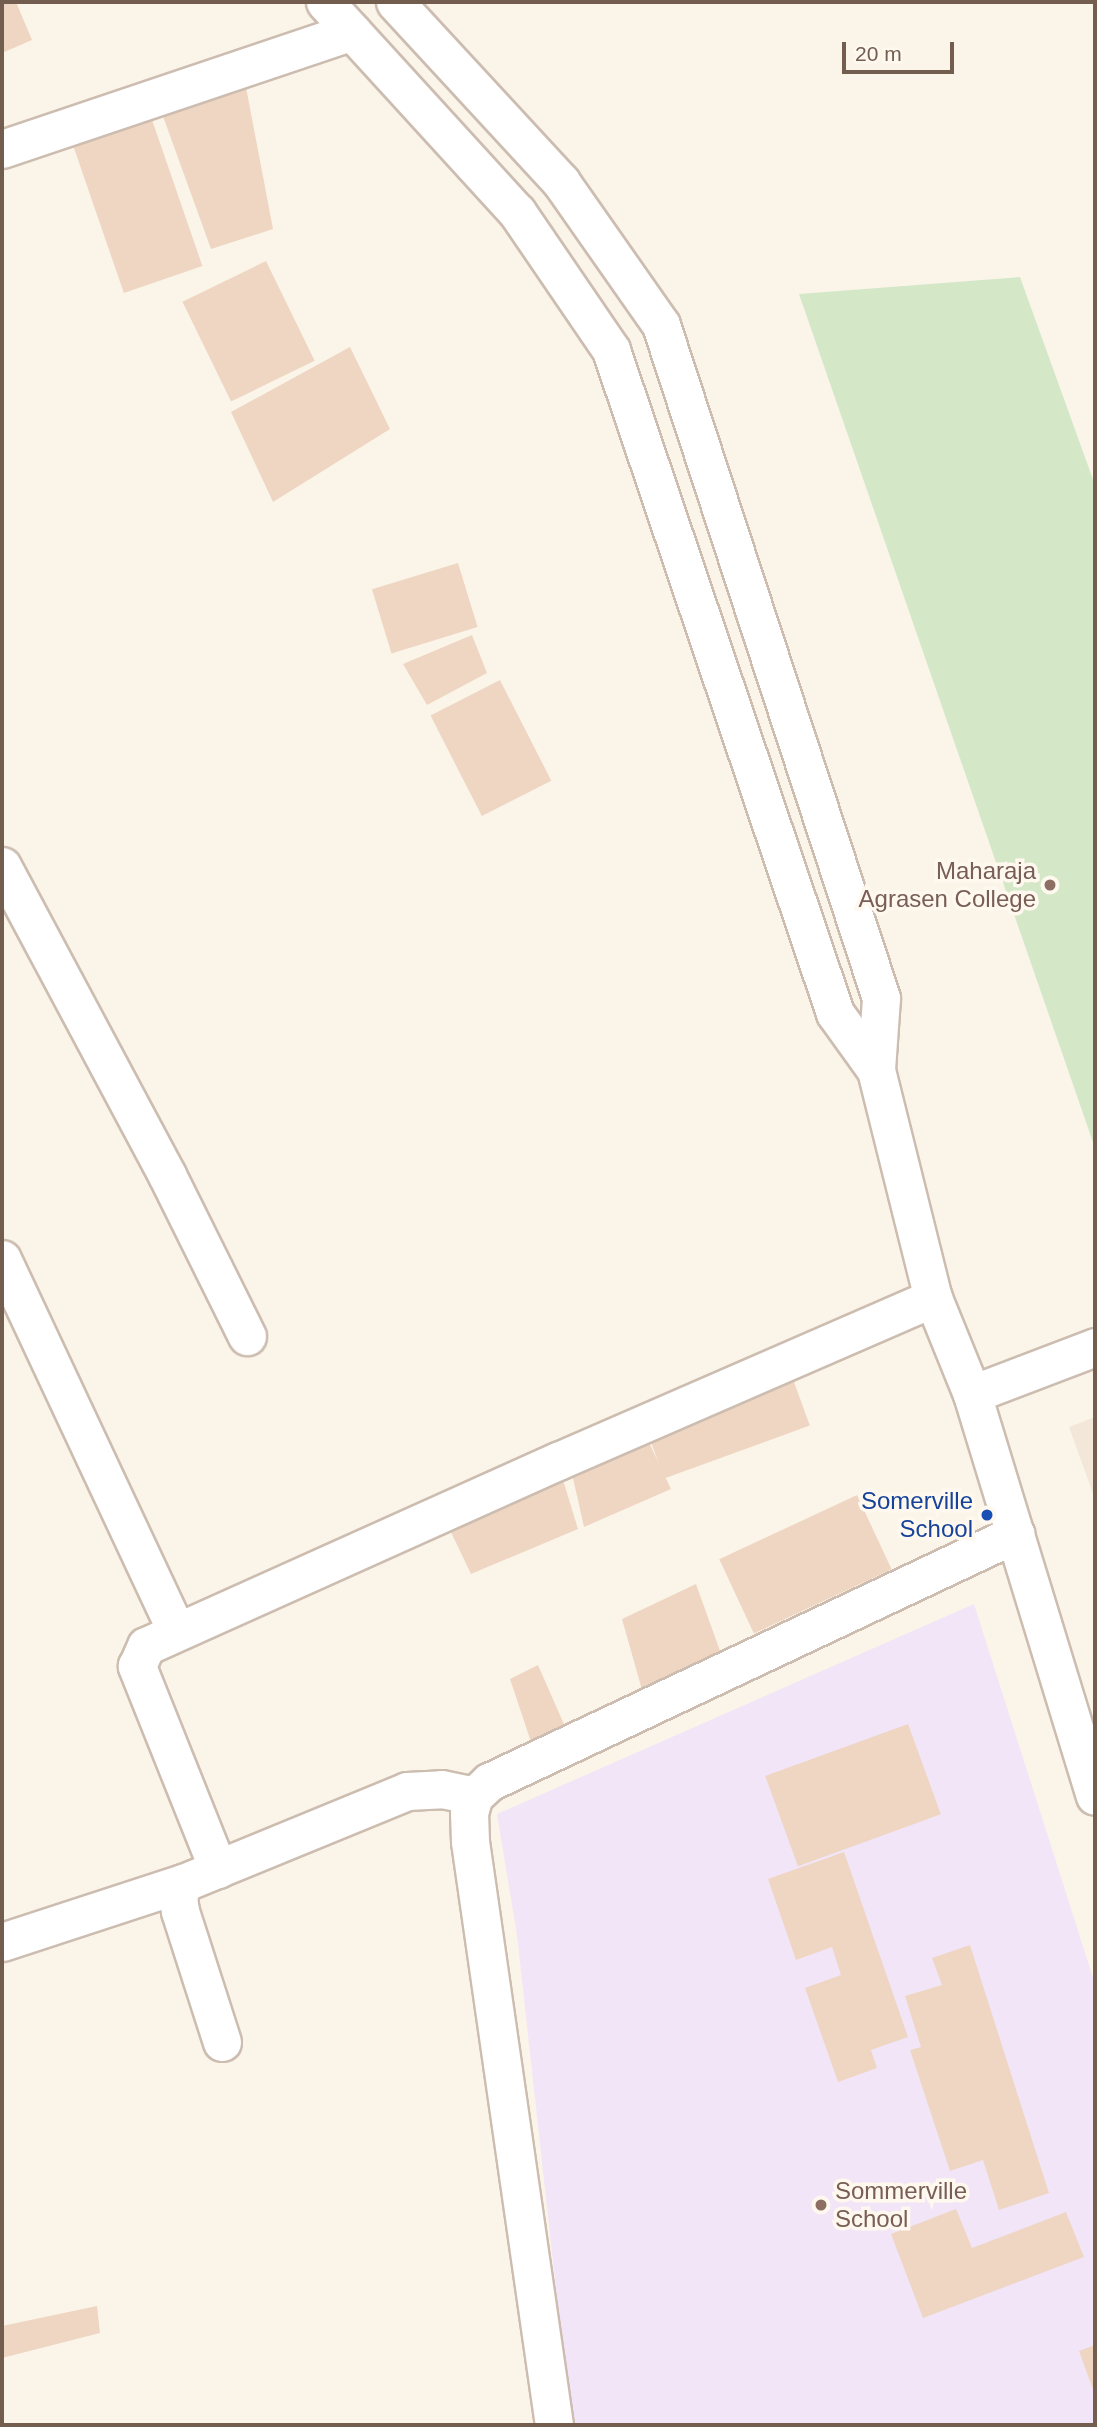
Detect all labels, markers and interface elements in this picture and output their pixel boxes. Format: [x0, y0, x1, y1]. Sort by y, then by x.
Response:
scale bar [845, 28, 957, 72]
text: 20 m [855, 42, 902, 65]
place label: Maharaja Agrasen College [859, 857, 1036, 913]
marker: Maharaja Agrasen College [1042, 877, 1058, 893]
place label: Somerville School [861, 1487, 973, 1543]
marker: Somerville School [979, 1507, 995, 1523]
place label: Sommerville School [835, 2177, 967, 2233]
marker: Sommerville School [813, 2197, 829, 2213]

